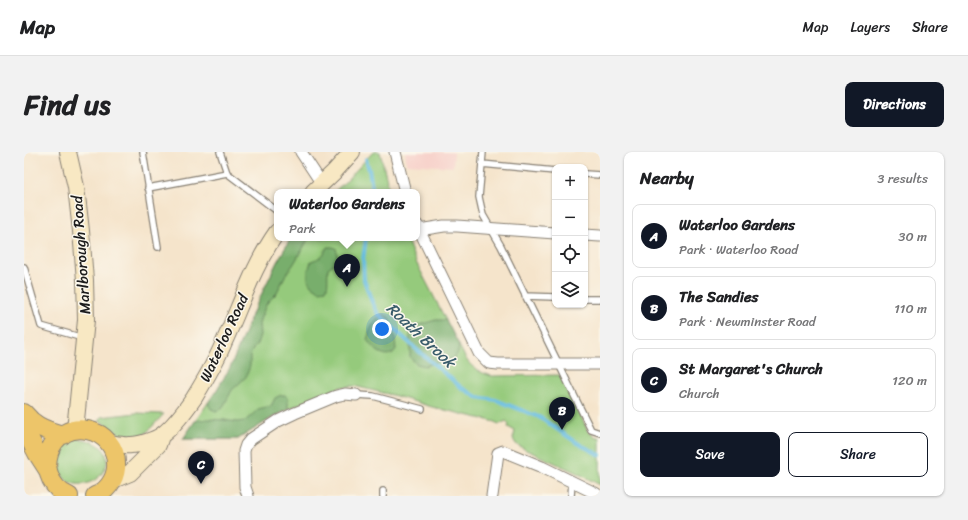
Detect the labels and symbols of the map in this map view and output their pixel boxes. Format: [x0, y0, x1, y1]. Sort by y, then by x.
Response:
street label: Marlborough Road [64, 194, 98, 315]
pin: A [334, 254, 360, 287]
street label: Waterloo Road [192, 289, 256, 387]
water label: Roath Brook [379, 295, 464, 377]
your location [372, 319, 392, 339]
pin: B [549, 397, 575, 430]
pin: C [188, 451, 214, 484]

